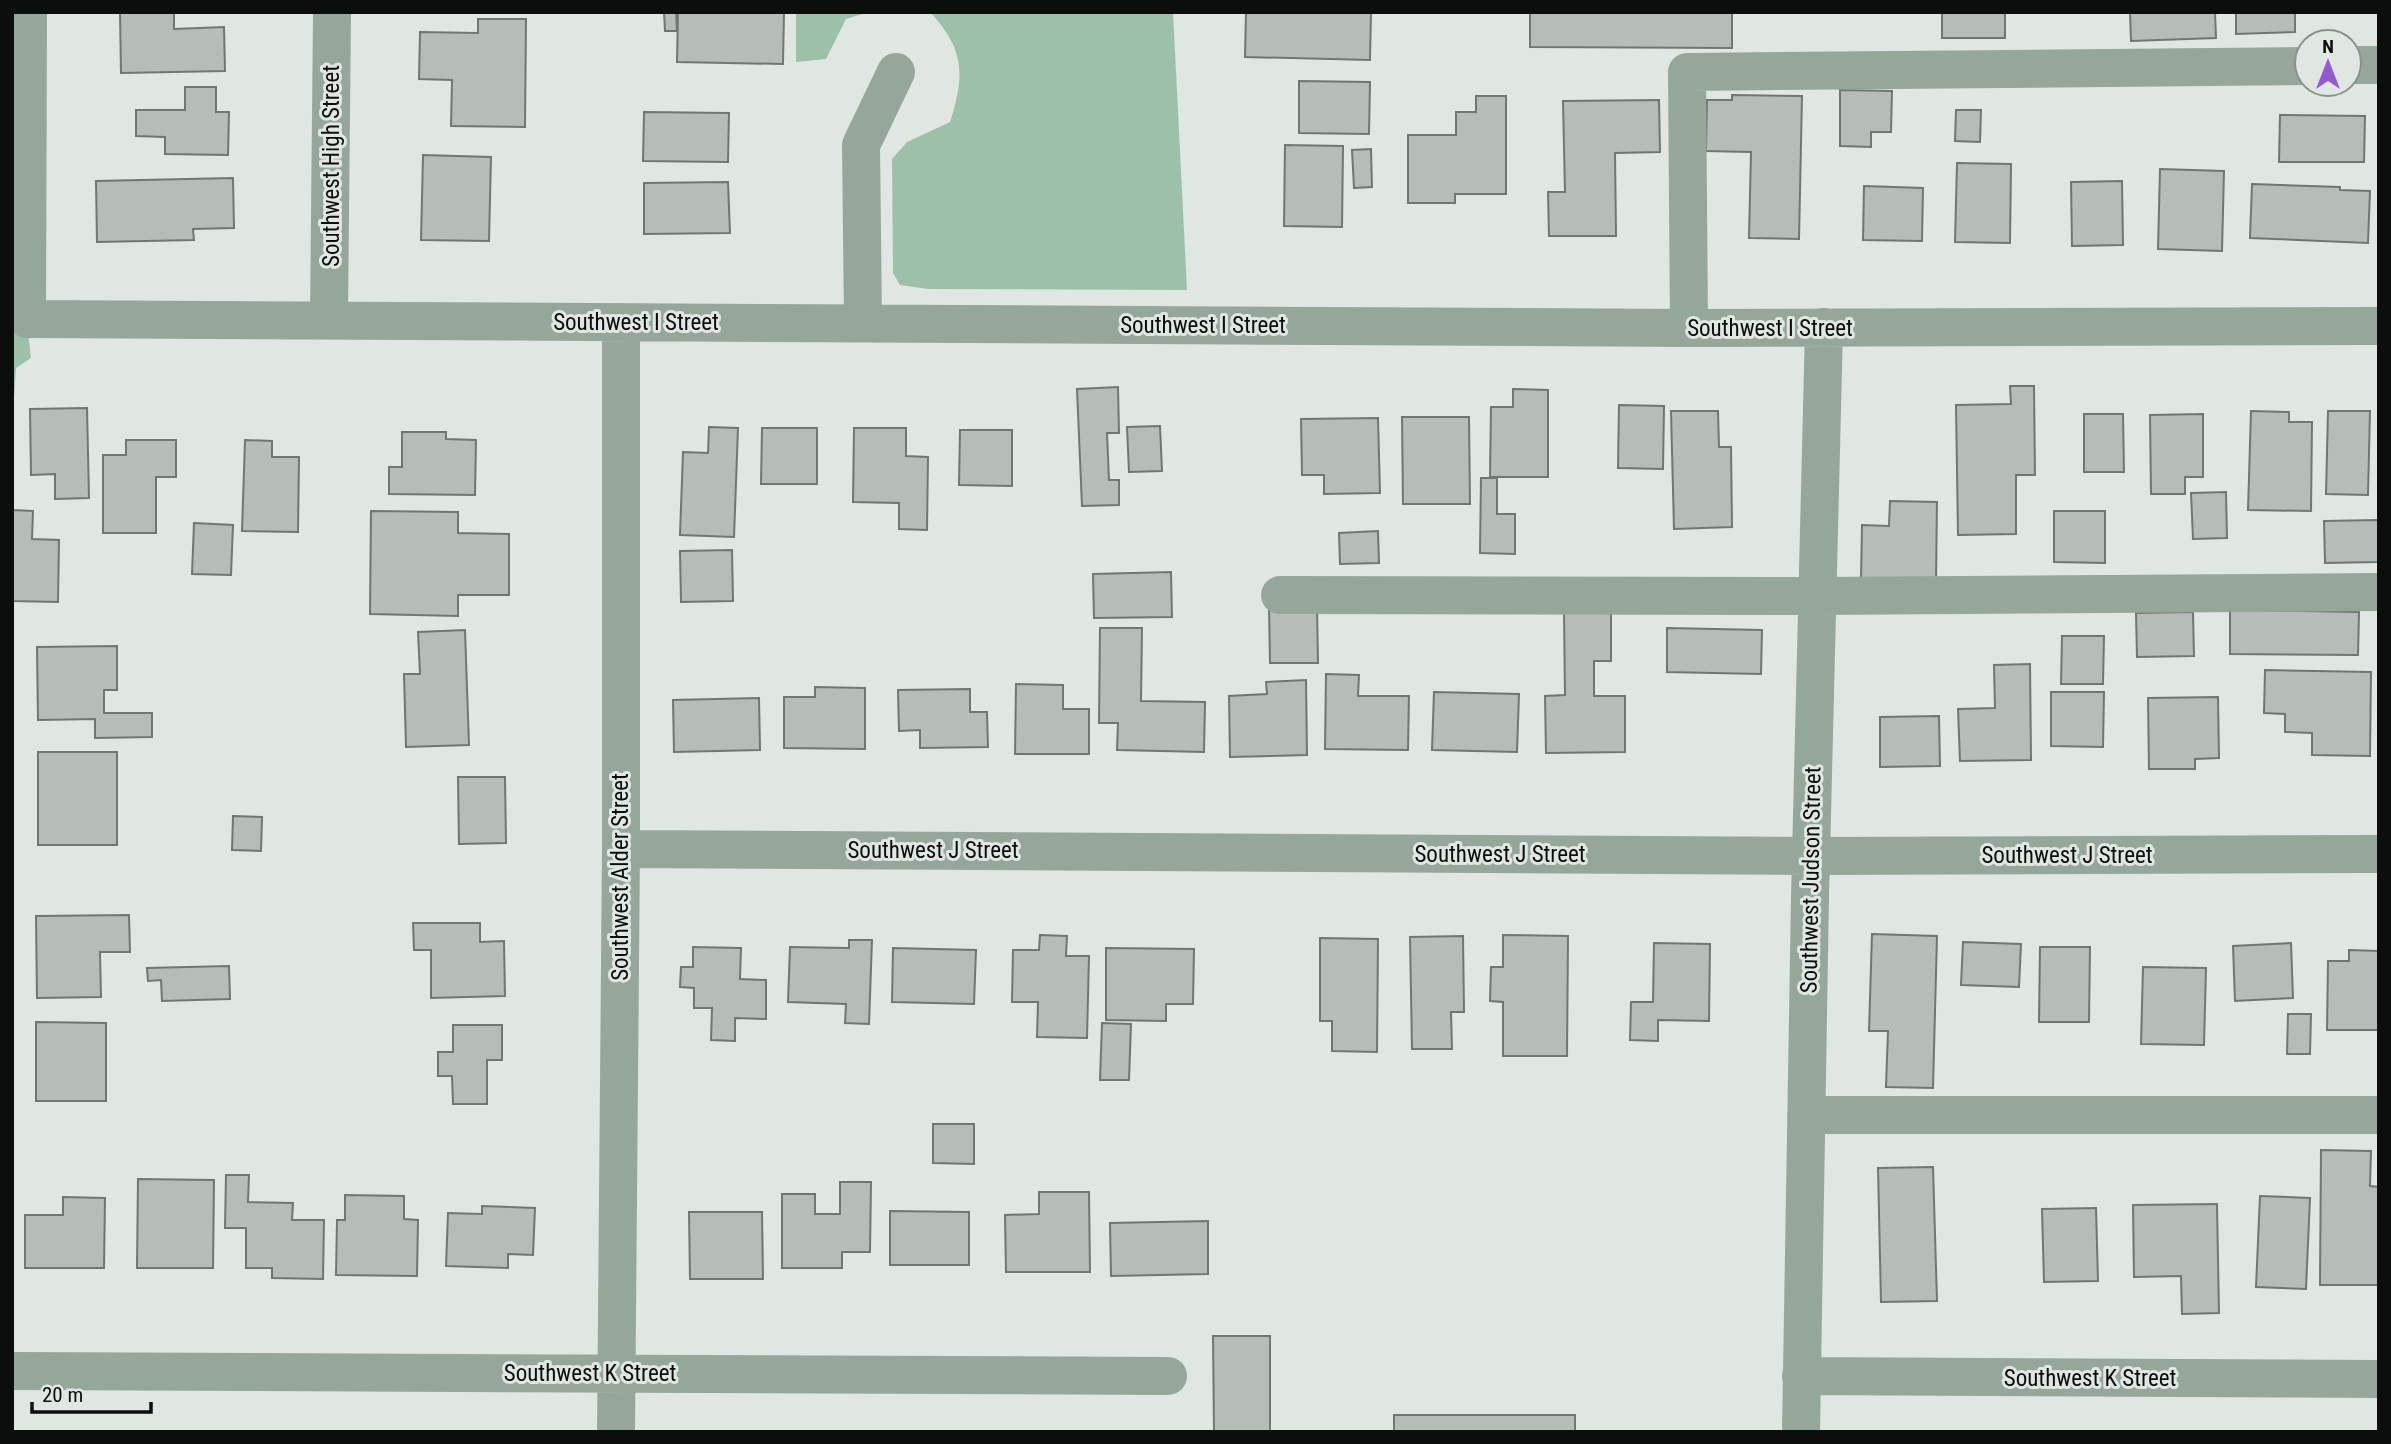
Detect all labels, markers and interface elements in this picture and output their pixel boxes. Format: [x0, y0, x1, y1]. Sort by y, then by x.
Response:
north arrow [2293, 28, 2363, 98]
text: N [2322, 35, 2334, 58]
street label: Southwest High Street [318, 65, 345, 267]
street label: Southwest I Street [553, 309, 719, 336]
street label: Southwest I Street [1120, 312, 1286, 339]
street label: Southwest I Street [1687, 315, 1853, 342]
street label: Southwest Judson Street [1796, 766, 1826, 994]
street label: Southwest Alder Street [607, 773, 634, 981]
street label: Southwest J Street [847, 837, 1019, 864]
street label: Southwest J Street [1414, 841, 1586, 868]
street label: Southwest J Street [1981, 842, 2153, 869]
street label: Southwest K Street [504, 1360, 676, 1387]
street label: Southwest K Street [2004, 1365, 2176, 1392]
scale bar [32, 1370, 150, 1414]
text: 20 m [42, 1383, 83, 1407]

